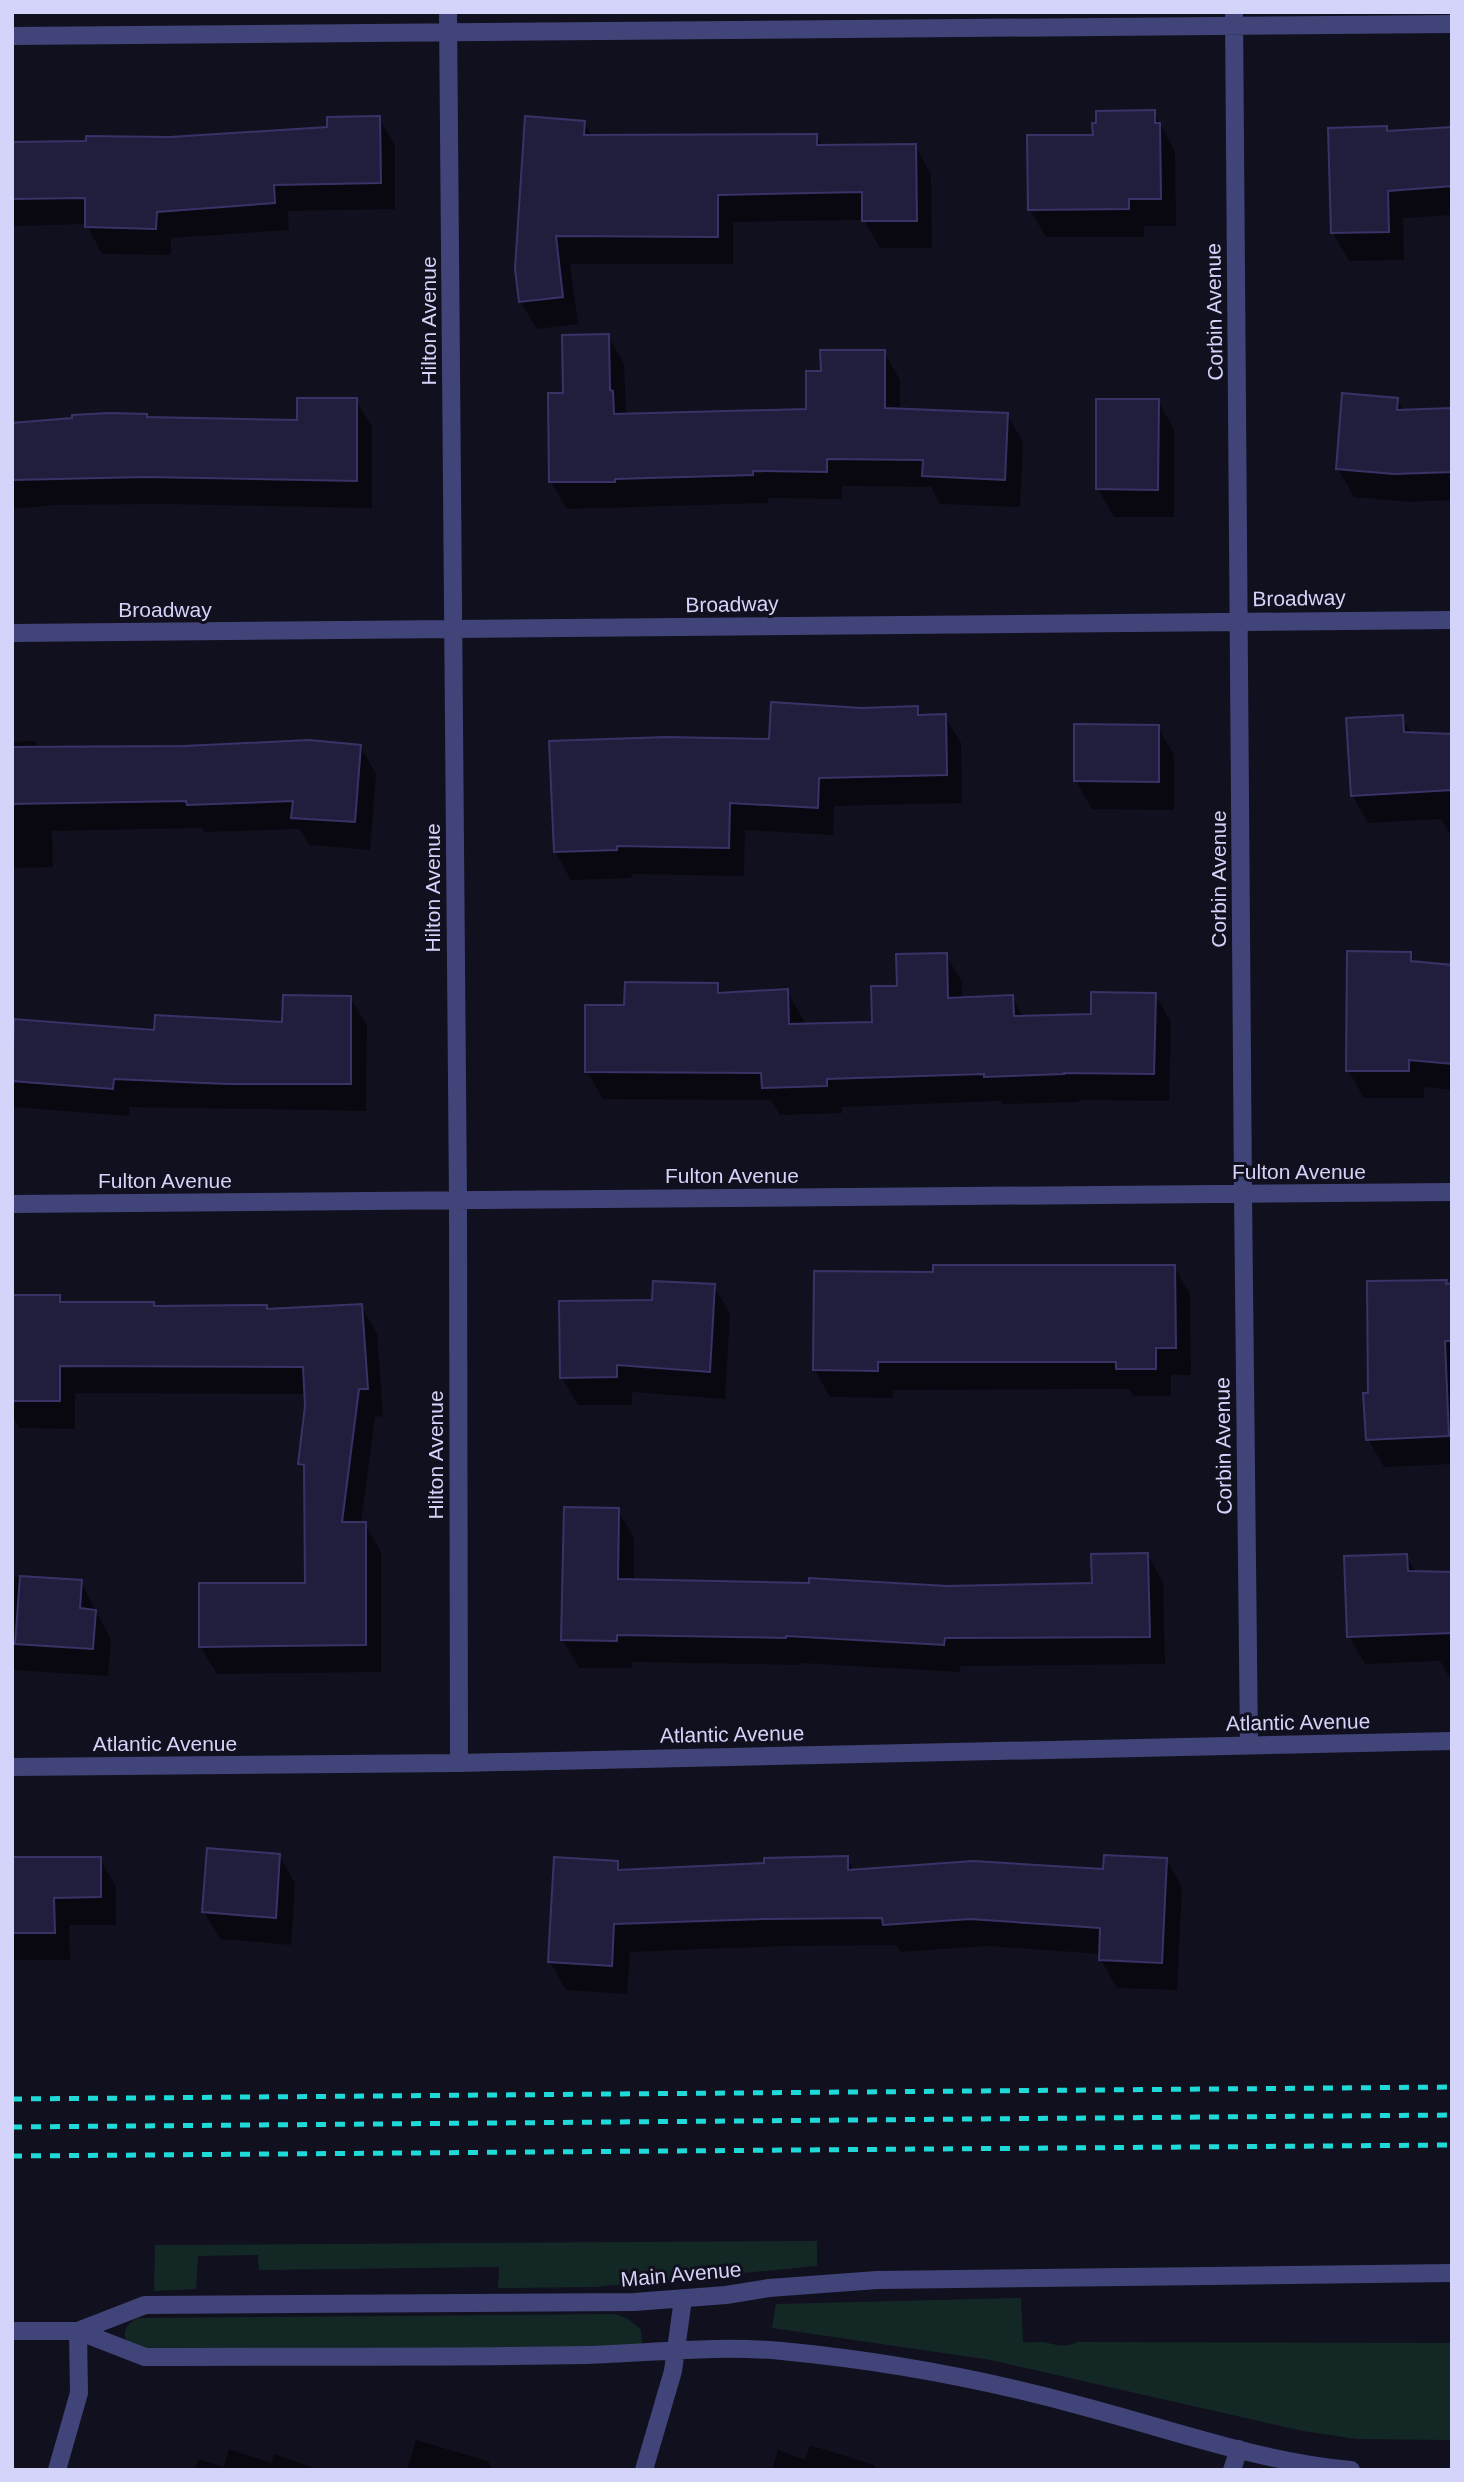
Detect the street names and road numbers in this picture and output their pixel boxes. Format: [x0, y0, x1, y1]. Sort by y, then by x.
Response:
street label: Corbin Avenue [1201, 243, 1227, 381]
street label: Hilton Avenue [417, 256, 440, 386]
street label: Broadway [1252, 586, 1346, 610]
street label: Broadway [685, 592, 779, 616]
street label: Broadway [118, 598, 212, 621]
street label: Corbin Avenue [1207, 810, 1230, 948]
street label: Hilton Avenue [421, 823, 444, 953]
street label: Fulton Avenue [1232, 1160, 1366, 1183]
street label: Fulton Avenue [665, 1164, 799, 1187]
street label: Fulton Avenue [98, 1169, 232, 1192]
street label: Corbin Avenue [1210, 1377, 1236, 1515]
street label: Hilton Avenue [424, 1390, 447, 1520]
street label: Atlantic Avenue [1226, 1709, 1370, 1735]
street label: Atlantic Avenue [660, 1721, 804, 1747]
street label: Atlantic Avenue [93, 1732, 237, 1755]
street label: Main Avenue [620, 2257, 742, 2291]

